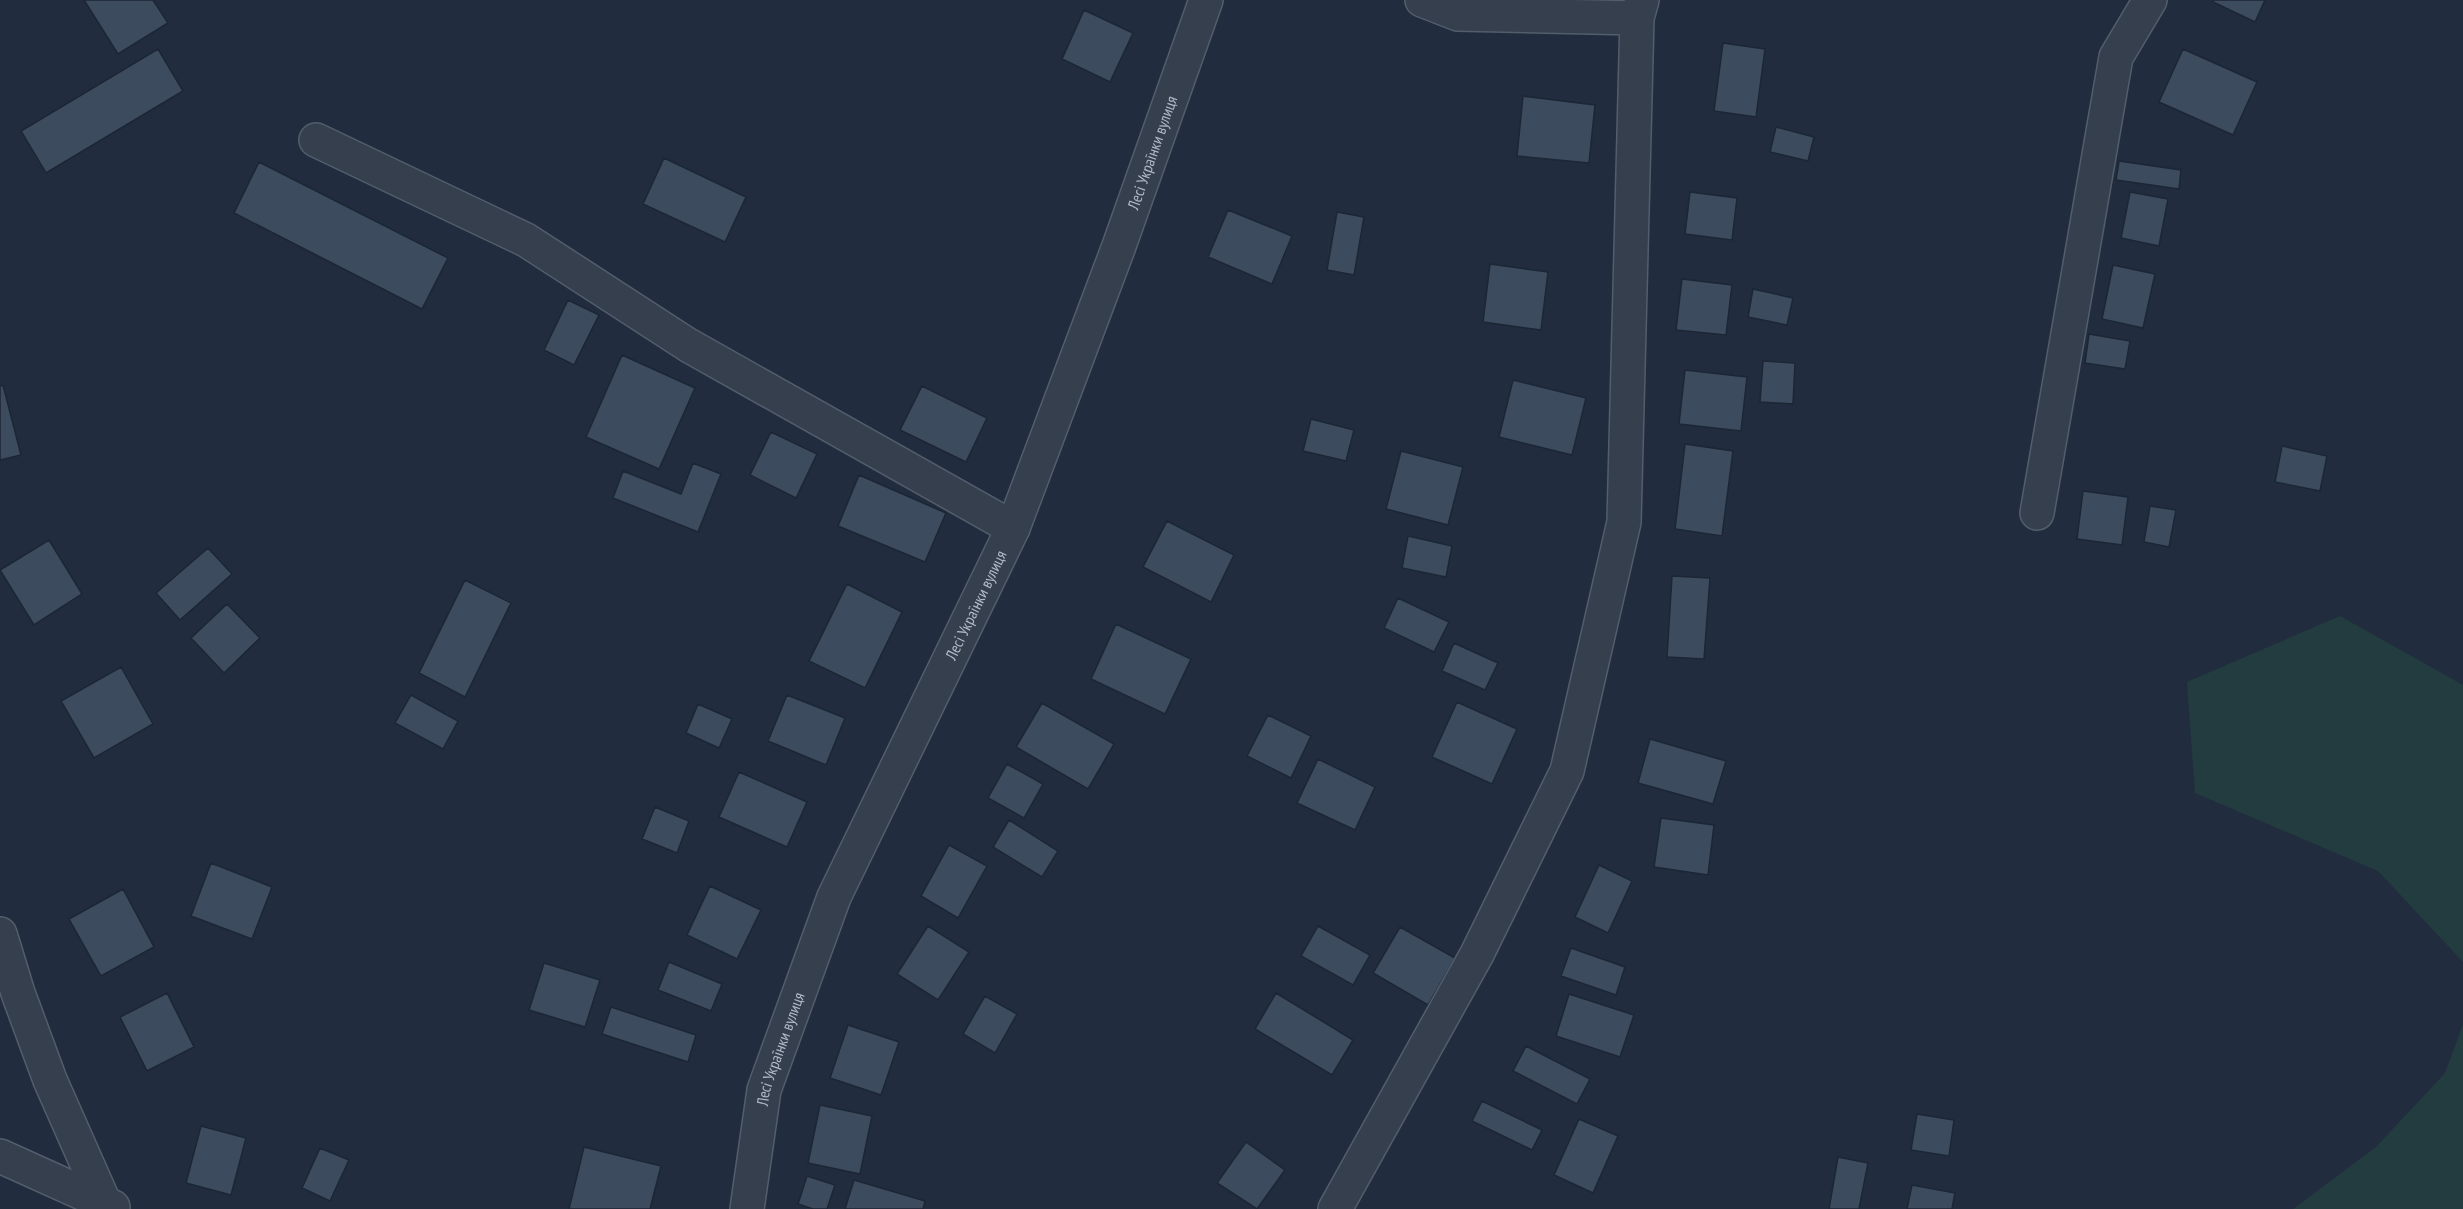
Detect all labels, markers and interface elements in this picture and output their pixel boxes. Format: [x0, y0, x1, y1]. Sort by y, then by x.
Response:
street label: Лесі Українки вулиця [1122, 93, 1181, 213]
street label: Лесі Українки вулиця [940, 547, 1011, 664]
street label: Лесі Українки вулиця [752, 989, 809, 1108]

